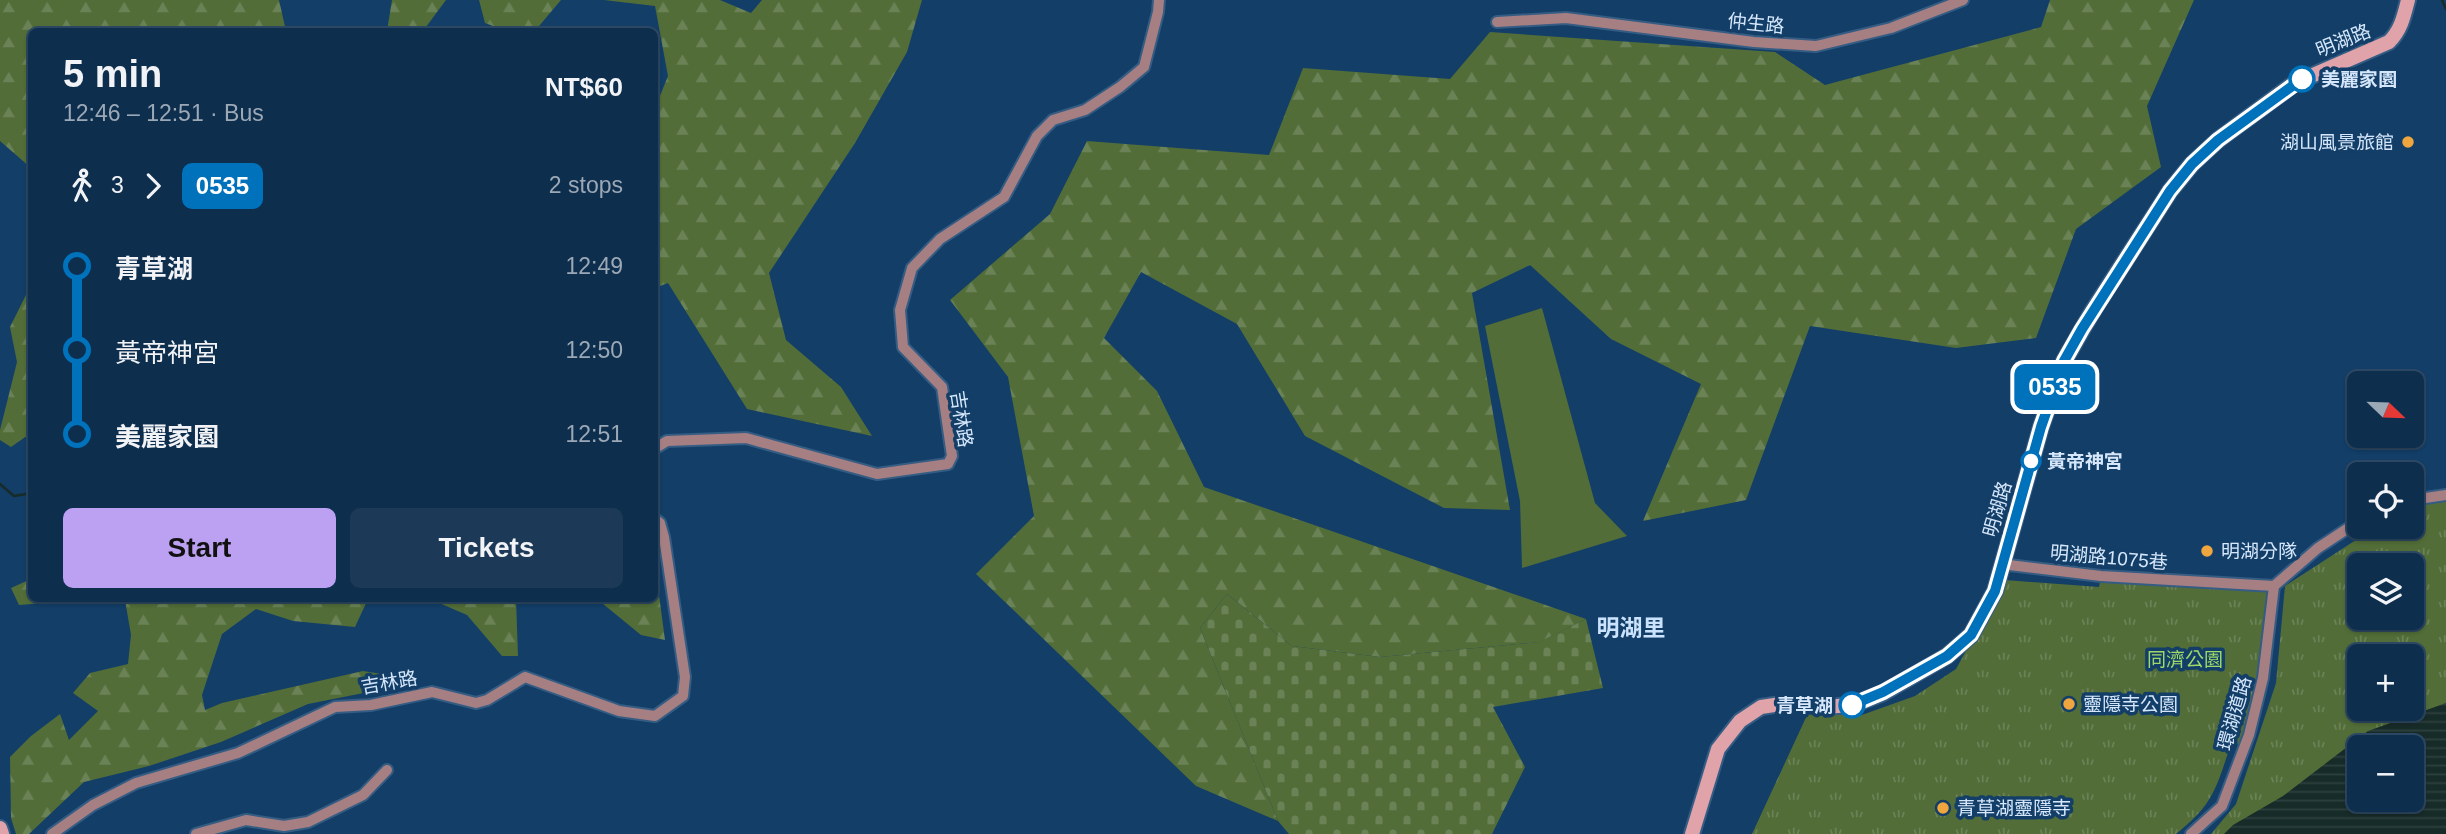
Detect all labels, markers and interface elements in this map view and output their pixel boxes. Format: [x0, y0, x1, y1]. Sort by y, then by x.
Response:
street label: 仲生路 [1726, 10, 1785, 37]
street label: 明湖路 [2313, 20, 2374, 61]
text: 5 min [63, 53, 162, 95]
marker: 美麗家園 [2289, 66, 2315, 92]
place label: 美麗家園 [2321, 69, 2397, 90]
text: NT$60 [545, 72, 623, 102]
text: 12:46 – 12:51 · Bus [63, 100, 264, 126]
place label: 湖山風景旅館 [2280, 132, 2394, 153]
marker: 湖山風景旅館 [2400, 134, 2416, 150]
icon: walk [63, 167, 101, 205]
icon: forward [134, 167, 172, 205]
text: 3 [111, 172, 124, 198]
text: 0535 [196, 172, 249, 199]
text: 2 stops [549, 172, 623, 198]
text: 12:49 [565, 253, 623, 279]
text: 青草湖 [115, 254, 193, 284]
text: 12:50 [565, 337, 623, 363]
text: 黃帝神宮 [115, 338, 219, 368]
line badge: 0535 [2006, 364, 2104, 410]
north arrow [2347, 371, 2424, 448]
map controls [2347, 371, 2424, 812]
text: 0535 [2028, 373, 2082, 400]
street label: 吉林路 [947, 389, 976, 449]
text: 12:51 [565, 421, 623, 447]
text: 美麗家園 [115, 422, 219, 452]
marker: 黃帝神宮 [2021, 451, 2041, 471]
place label: 黃帝神宮 [2047, 451, 2123, 472]
button: locate [2347, 462, 2424, 539]
street label: 明湖路 [1980, 479, 2015, 539]
button: Start [63, 508, 336, 588]
button: Tickets [350, 508, 623, 588]
place label: 明湖分隊 [2221, 541, 2297, 562]
street label: 明湖路1075巷 [2049, 542, 2169, 573]
marker: 明湖分隊 [2199, 543, 2215, 559]
button: layers [2347, 553, 2424, 630]
district label: 明湖里 [1597, 615, 1666, 641]
button: + [2347, 644, 2424, 721]
park label: 同濟公園 [2147, 649, 2223, 670]
street label: 吉林路 [359, 667, 419, 698]
street label: 環湖道路 [2214, 674, 2255, 753]
marker: 青草湖 [1839, 692, 1865, 718]
place label: 靈隱寺公園 [2083, 694, 2178, 715]
place label: 青草湖 [1776, 695, 1833, 716]
marker: 靈隱寺公園 [2061, 696, 2077, 712]
button: − [2347, 735, 2424, 812]
place label: 青草湖靈隱寺 [1957, 798, 2071, 819]
marker: 青草湖靈隱寺 [1935, 800, 1951, 816]

